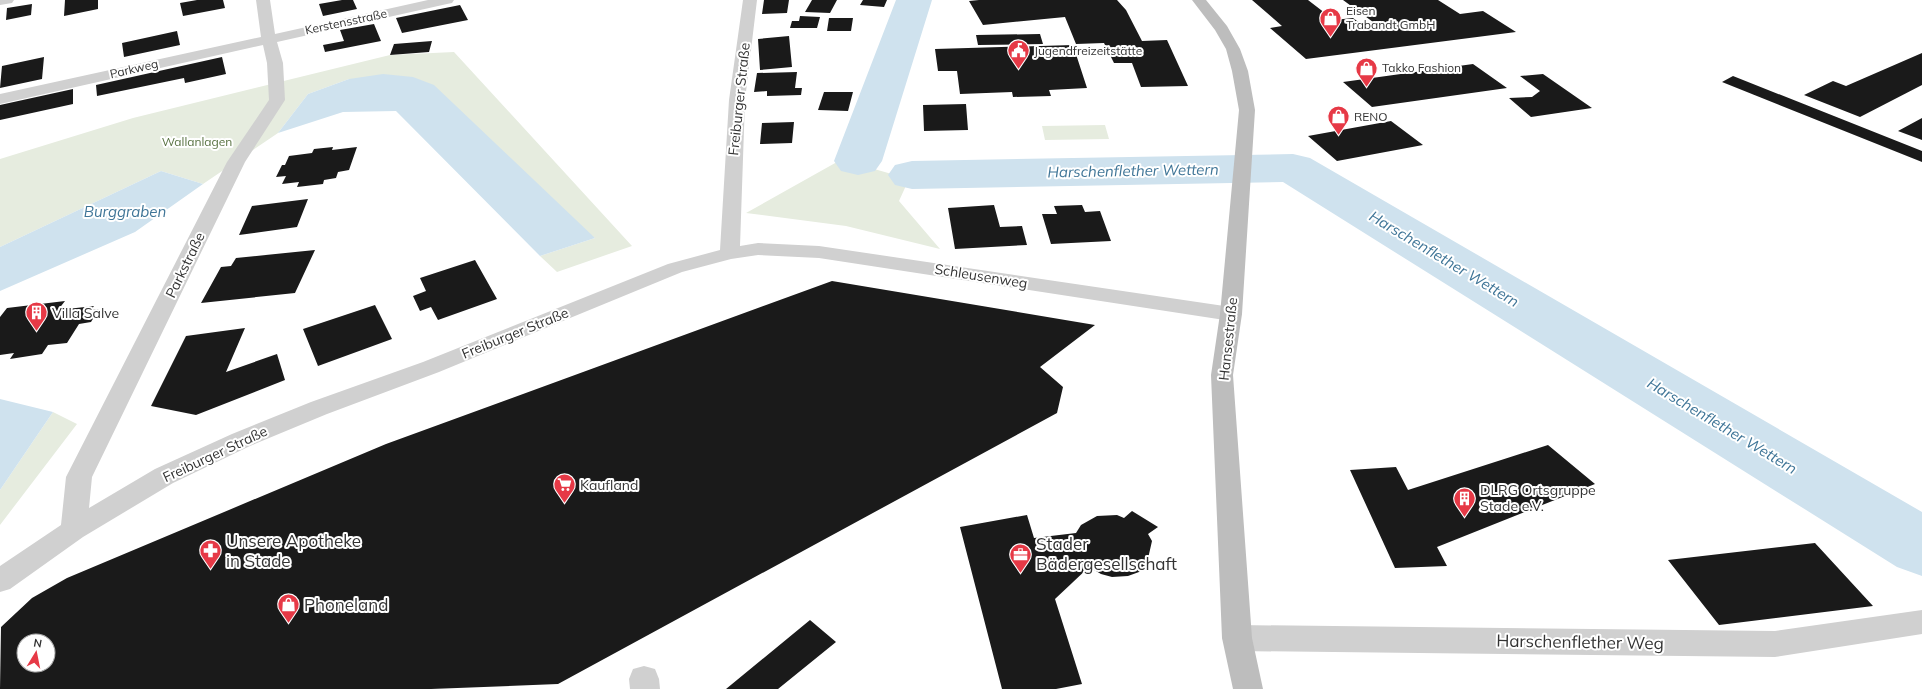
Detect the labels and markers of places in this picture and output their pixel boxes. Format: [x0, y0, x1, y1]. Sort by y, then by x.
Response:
place label: Eisen Trabandt GmbH [1346, 3, 1436, 32]
shop icon: Eisen Trabandt GmbH [1318, 5, 1344, 38]
public building icon: Jugendfreizeitstätte [1006, 38, 1032, 71]
place label: Jugendfreizeitstätte [1034, 43, 1142, 58]
shop icon: Takko Fashion [1353, 55, 1379, 88]
place label: Takko Fashion [1382, 60, 1461, 75]
shop icon: RENO [1325, 104, 1351, 137]
place label: RENO [1354, 109, 1388, 124]
building icon: Villa Salve [24, 300, 50, 333]
place label: Villa Salve [52, 304, 119, 322]
supermarket icon: Kaufland [551, 472, 577, 505]
place label: Kaufland [580, 476, 638, 494]
place label: DLRG Ortsgruppe Stade e.V. [1480, 481, 1596, 515]
building icon: DLRG Ortsgruppe Stade e.V. [1452, 485, 1478, 518]
place label: Unsere Apotheke in Stade [226, 530, 361, 571]
place label: Stader Bädergesellschaft [1036, 533, 1177, 574]
pharmacy icon: Unsere Apotheke in Stade [198, 538, 224, 571]
office icon: Stader Bädergesellschaft [1008, 541, 1034, 574]
shop icon: Phoneland [275, 592, 301, 625]
place label: Phoneland [304, 594, 388, 615]

